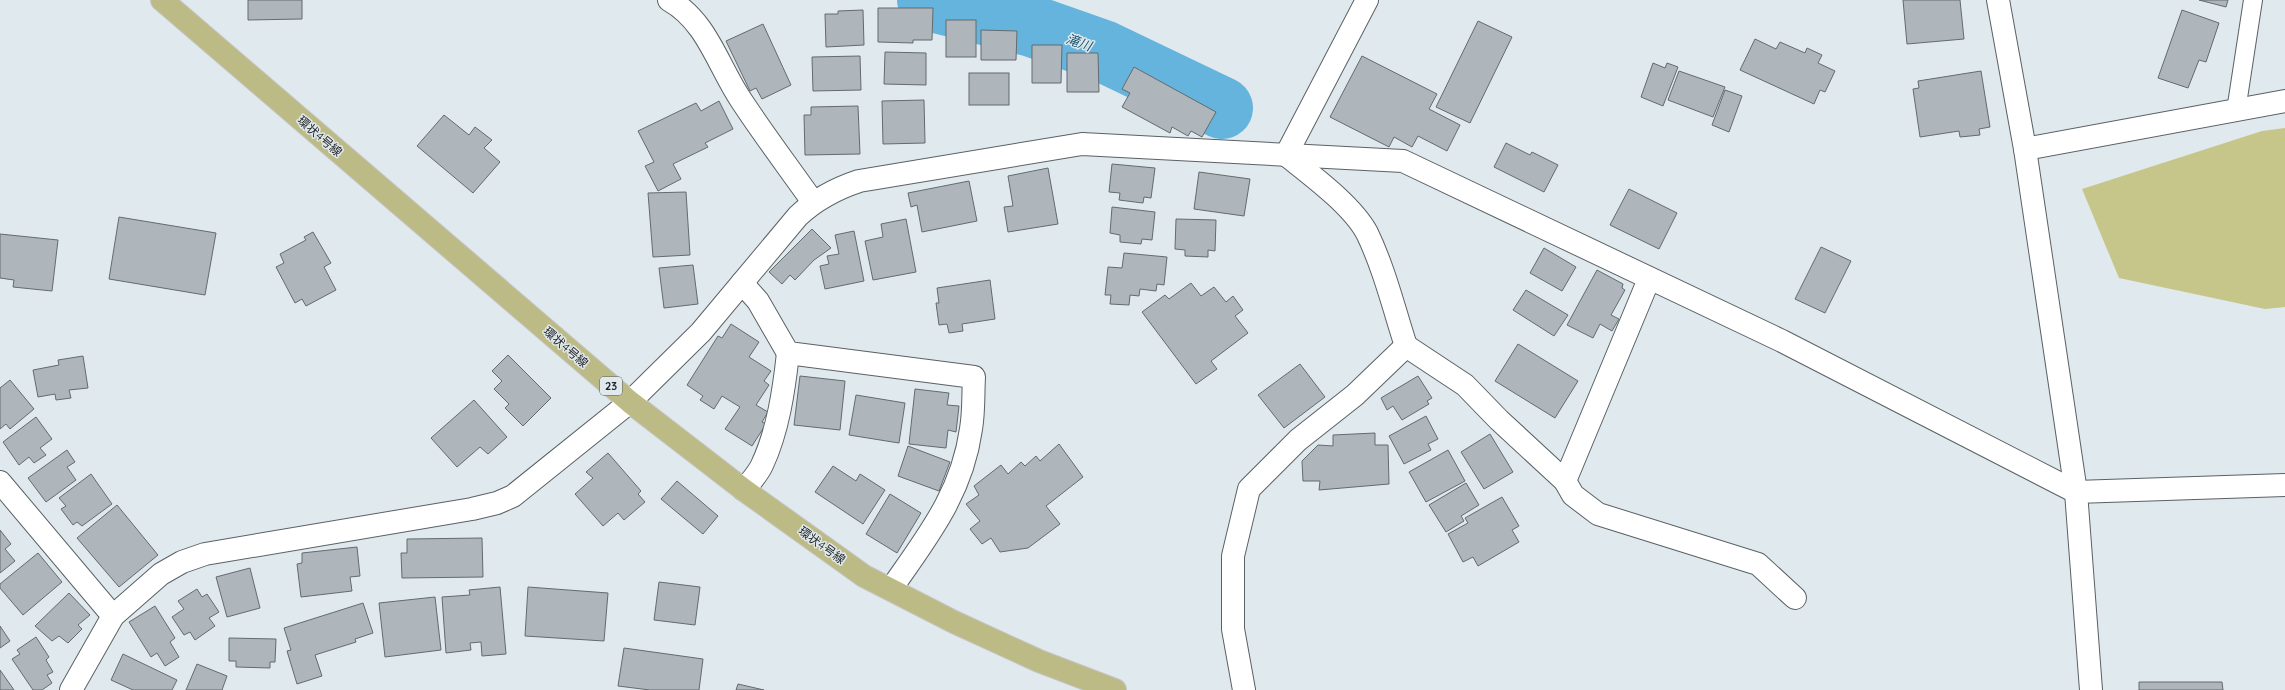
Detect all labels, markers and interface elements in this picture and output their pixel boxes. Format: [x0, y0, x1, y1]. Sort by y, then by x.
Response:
water label: 滝川 [1064, 30, 1096, 54]
street label: 環状4号線 [295, 113, 345, 159]
street label: 環状4号線 [541, 324, 591, 370]
road number: 23 [600, 377, 622, 395]
street label: 環状4号線 [796, 523, 848, 567]

